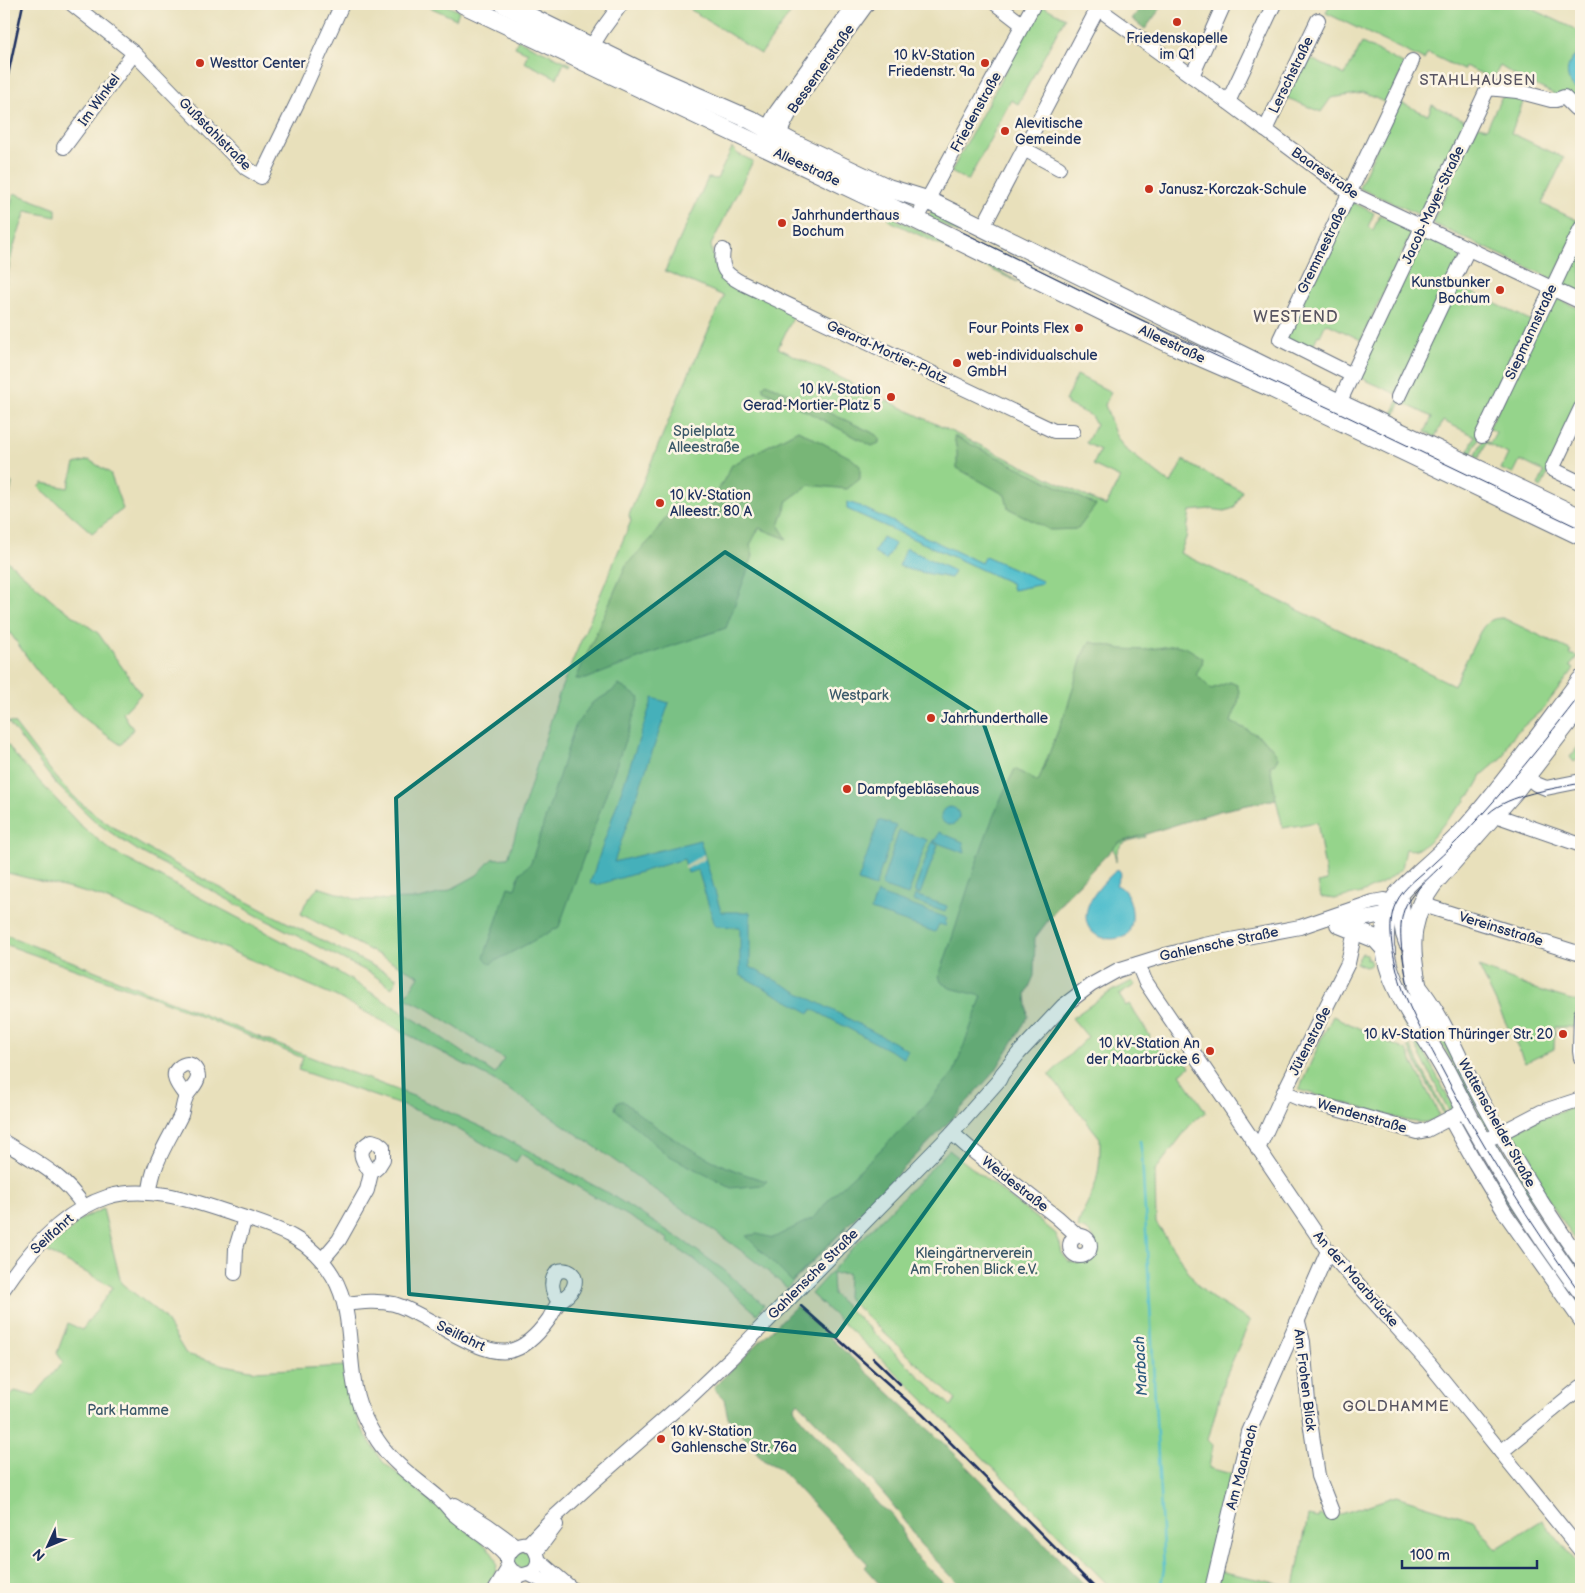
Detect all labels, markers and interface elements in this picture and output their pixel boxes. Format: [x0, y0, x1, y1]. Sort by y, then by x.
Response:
marker: Friedenskapelle im Q1 [1171, 16, 1183, 28]
street label: Bessemerstraße [784, 21, 858, 117]
place label: Friedenskapelle im Q1 [1126, 30, 1228, 63]
street label: Lerschstraße [1265, 34, 1317, 116]
place label: 10 kV-Station Friedenstr. 9a [888, 47, 975, 80]
place label: Westtor Center [210, 55, 306, 72]
marker: Westtor Center [194, 57, 206, 69]
marker: 10 kV-Station Friedenstr. 9a [979, 57, 991, 69]
street label: Friedenstraße [947, 69, 1005, 155]
street label: Im Winkel [74, 71, 124, 129]
district label: STAHLHAUSEN [1419, 71, 1537, 90]
street label: Gußstahlstraße [175, 94, 255, 174]
place label: Alevitische Gemeinde [1015, 115, 1083, 148]
marker: Alevitische Gemeinde [999, 125, 1011, 137]
street label: Jacob-Mayer-Straße [1398, 143, 1468, 267]
street label: Alleestraße [771, 144, 843, 190]
street label: Baarestraße [1288, 144, 1362, 202]
place label: Janusz-Korczak-Schule [1159, 181, 1307, 198]
marker: Janusz-Korczak-Schule [1143, 183, 1155, 195]
street label: Gremmestraße [1294, 204, 1350, 296]
place label: Jahrhunderthaus Bochum [792, 207, 899, 240]
marker: Jahrhunderthaus Bochum [776, 217, 788, 229]
place label: Kunstbunker Bochum [1411, 274, 1491, 307]
street label: Siepmannstraße [1501, 281, 1561, 383]
marker: Kunstbunker Bochum [1494, 284, 1506, 296]
district label: WESTEND [1253, 308, 1339, 327]
street label: Gerard-Mortier-Platz [824, 317, 950, 388]
place label: Four Points Flex [968, 320, 1069, 337]
street label: Alleestraße [1136, 321, 1208, 367]
marker: Four Points Flex [1073, 322, 1085, 334]
place label: web-individualschule GmbH [967, 347, 1098, 380]
marker: web-individualschule GmbH [951, 357, 963, 369]
place label: 10 kV-Station Gerad-Mortier-Platz 5 [743, 381, 881, 414]
marker: 10 kV-Station Gerad-Mortier-Platz 5 [885, 391, 897, 403]
park label: Spielplatz Alleestraße [668, 423, 740, 456]
place label: 10 kV-Station Alleestr. 80 A [670, 487, 752, 520]
marker: 10 kV-Station Alleestr. 80 A [654, 497, 666, 509]
park label: Westpark [829, 687, 889, 704]
place label: Jahrhunderthalle [941, 710, 1048, 727]
marker: Jahrhunderthalle [925, 712, 937, 724]
place label: Dampfgebläsehaus [857, 781, 979, 798]
marker: Dampfgebläsehaus [841, 783, 853, 795]
street label: Vereinsstraße [1457, 908, 1545, 950]
street label: Gahlensche Straße [1158, 923, 1280, 965]
street label: Jütenstraße [1285, 1004, 1335, 1078]
place label: 10 kV-Station Thüringer Str. 20 [1364, 1026, 1553, 1043]
marker: 10 kV-Station Thüringer Str. 20 [1557, 1028, 1569, 1040]
place label: 10 kV-Station An der Maarbrücke 6 [1086, 1035, 1200, 1068]
marker: 10 kV-Station An der Maarbrücke 6 [1204, 1045, 1216, 1057]
street label: Wattenscheider Straße [1455, 1056, 1539, 1190]
street label: Wendenstraße [1315, 1095, 1409, 1137]
street label: Weidestraße [978, 1153, 1052, 1215]
street label: Seilfahrt [27, 1210, 78, 1258]
street label: Gahlensche Straße [764, 1225, 862, 1323]
street label: An der Maarbrücke [1310, 1228, 1402, 1330]
park label: Kleingärtnerverein Am Frohen Blick e.V. [910, 1245, 1038, 1278]
street label: Seilfahrt [434, 1317, 489, 1355]
street label: Am Frohen Blick [1290, 1328, 1320, 1432]
water label: Marbach [1130, 1336, 1152, 1396]
district label: GOLDHAMME [1342, 1397, 1450, 1416]
park label: Park Hamme [87, 1402, 169, 1419]
street label: Am Maarbach [1222, 1422, 1262, 1512]
place label: 10 kV-Station Gahlensche Str. 76a [671, 1423, 797, 1456]
marker: 10 kV-Station Gahlensche Str. 76a [655, 1433, 667, 1445]
north arrow [22, 1520, 72, 1570]
scale bar [1402, 1538, 1538, 1570]
text: N [29, 1545, 49, 1564]
text: 100 m [1410, 1546, 1450, 1565]

